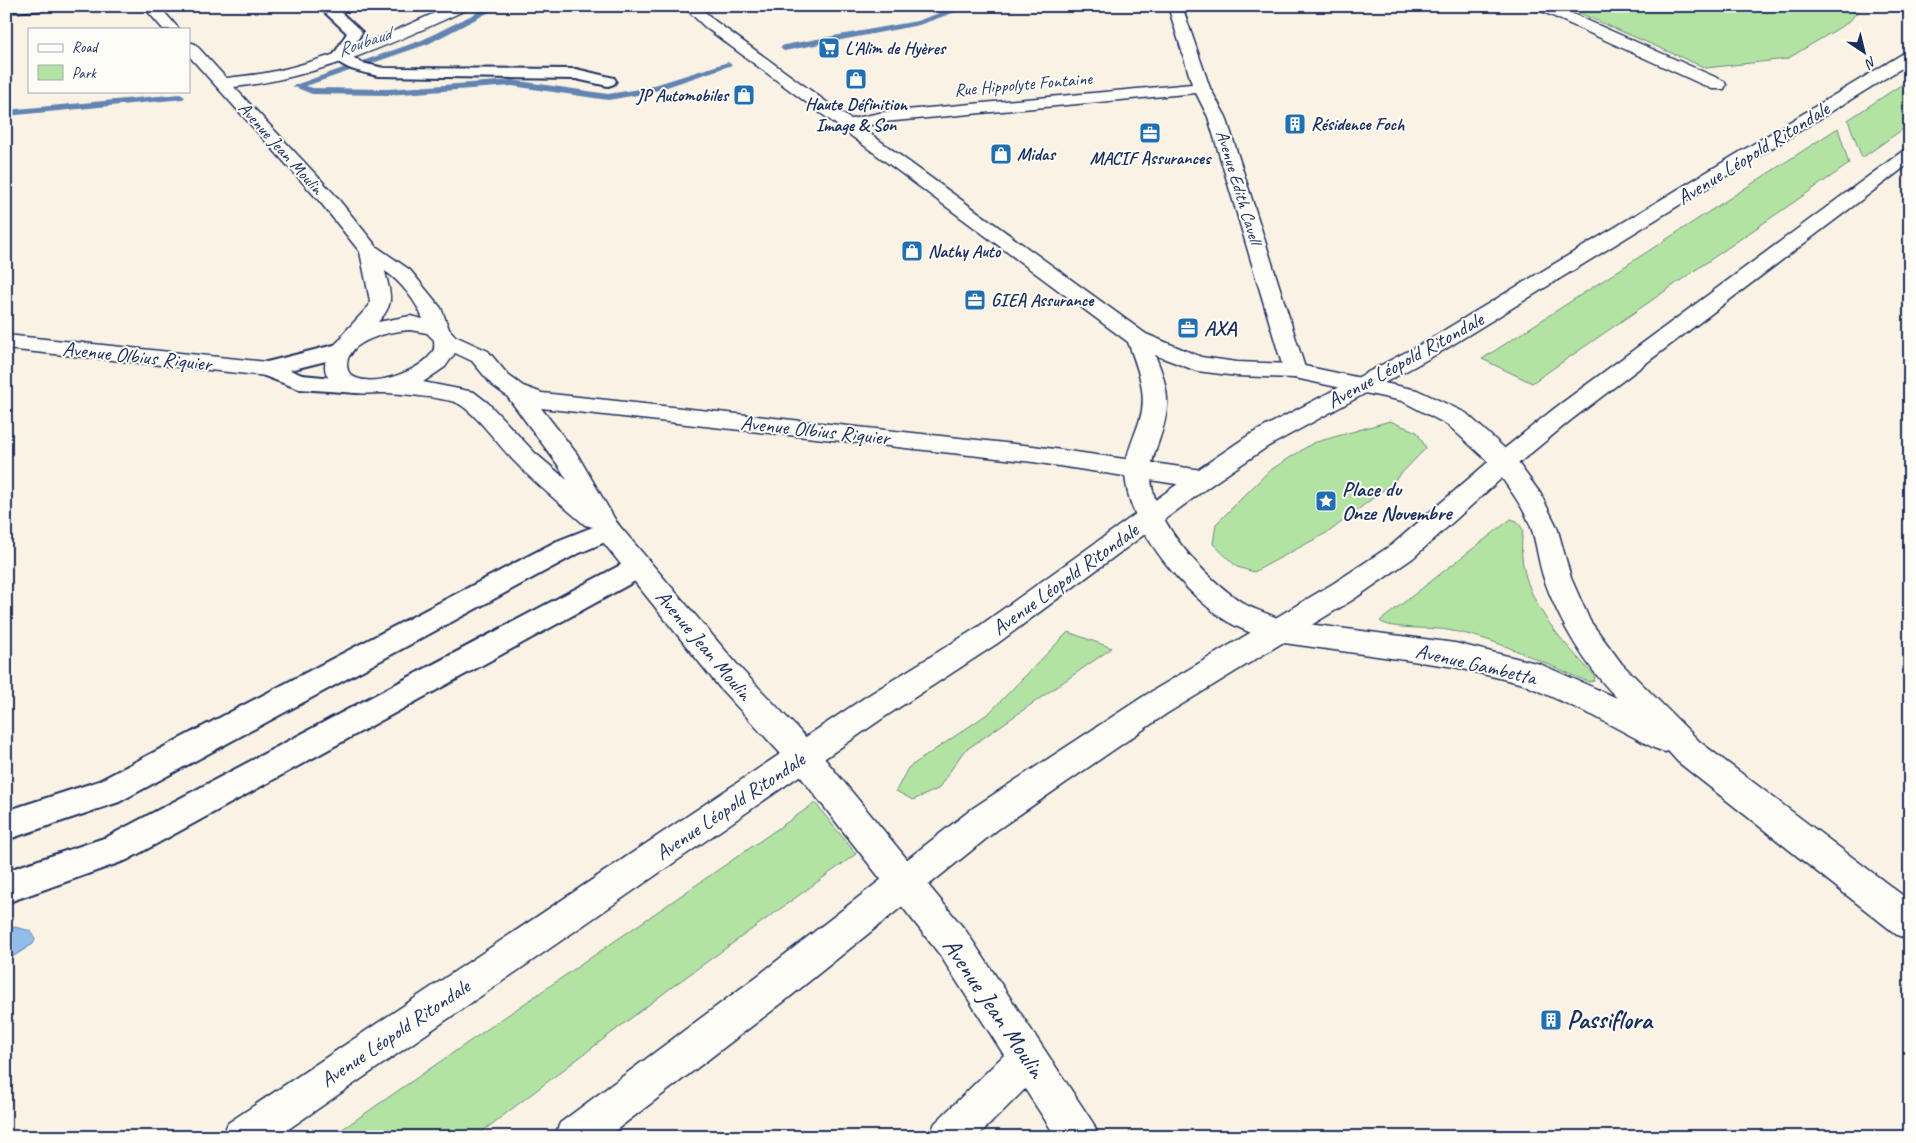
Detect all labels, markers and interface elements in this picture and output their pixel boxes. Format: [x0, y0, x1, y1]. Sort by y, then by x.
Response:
water label: Roubaud [334, 20, 399, 62]
legend [28, 28, 190, 92]
north arrow [1838, 28, 1888, 78]
supermarket icon: L'Alim de Hyères [817, 36, 841, 60]
place label: L'Alim de Hyères [845, 37, 947, 59]
text: Road [72, 38, 99, 57]
text: N [1861, 53, 1880, 73]
text: Park [72, 64, 97, 83]
shop icon: Haute Définition Image & Son [844, 67, 868, 91]
street label: Rue Hippolyte Fontaine [953, 67, 1094, 101]
shop icon: JP Automobiles [732, 83, 756, 107]
place label: JP Automobiles [635, 84, 730, 106]
place label: Haute Définition Image & Son [805, 93, 909, 136]
street label: Avenue Léopold Ritondale [1672, 95, 1835, 210]
street label: Avenue Jean Moulin [234, 97, 329, 200]
building icon: Résidence Foch [1283, 112, 1307, 136]
place label: Résidence Foch [1311, 113, 1405, 135]
office icon: MACIF Assurances [1138, 121, 1162, 145]
street label: Avenue Edith Cavell [1211, 127, 1268, 249]
shop icon: Midas [989, 142, 1013, 166]
place label: Midas [1017, 143, 1056, 165]
place label: MACIF Assurances [1090, 147, 1212, 169]
shop icon: Nathy Auto [900, 239, 924, 263]
place label: Nathy Auto [928, 240, 1002, 262]
office icon: GIEA Assurance [963, 288, 987, 312]
place label: GIEA Assurance [991, 289, 1095, 311]
street label: Avenue Léopold Ritondale [1322, 306, 1489, 414]
place label: AXA [1204, 315, 1238, 341]
office icon: AXA [1176, 316, 1200, 340]
street label: Avenue Olbius Riquier [61, 335, 215, 377]
street label: Avenue Olbius Riquier [739, 409, 893, 451]
place label: Place du Onze Novembre [1342, 476, 1453, 526]
place icon: Place du Onze Novembre [1314, 489, 1338, 513]
street label: Avenue Léopold Ritondale [987, 516, 1144, 641]
street label: Avenue Jean Moulin [650, 584, 759, 707]
street label: Avenue Gambetta [1413, 638, 1541, 691]
street label: Avenue Léopold Ritondale [650, 746, 811, 866]
street label: Avenue Jean Moulin [935, 932, 1054, 1086]
street label: Avenue Léopold Ritondale [315, 973, 476, 1093]
place label: Passiflora [1567, 1004, 1654, 1036]
building icon: Passiflora [1539, 1008, 1563, 1032]

